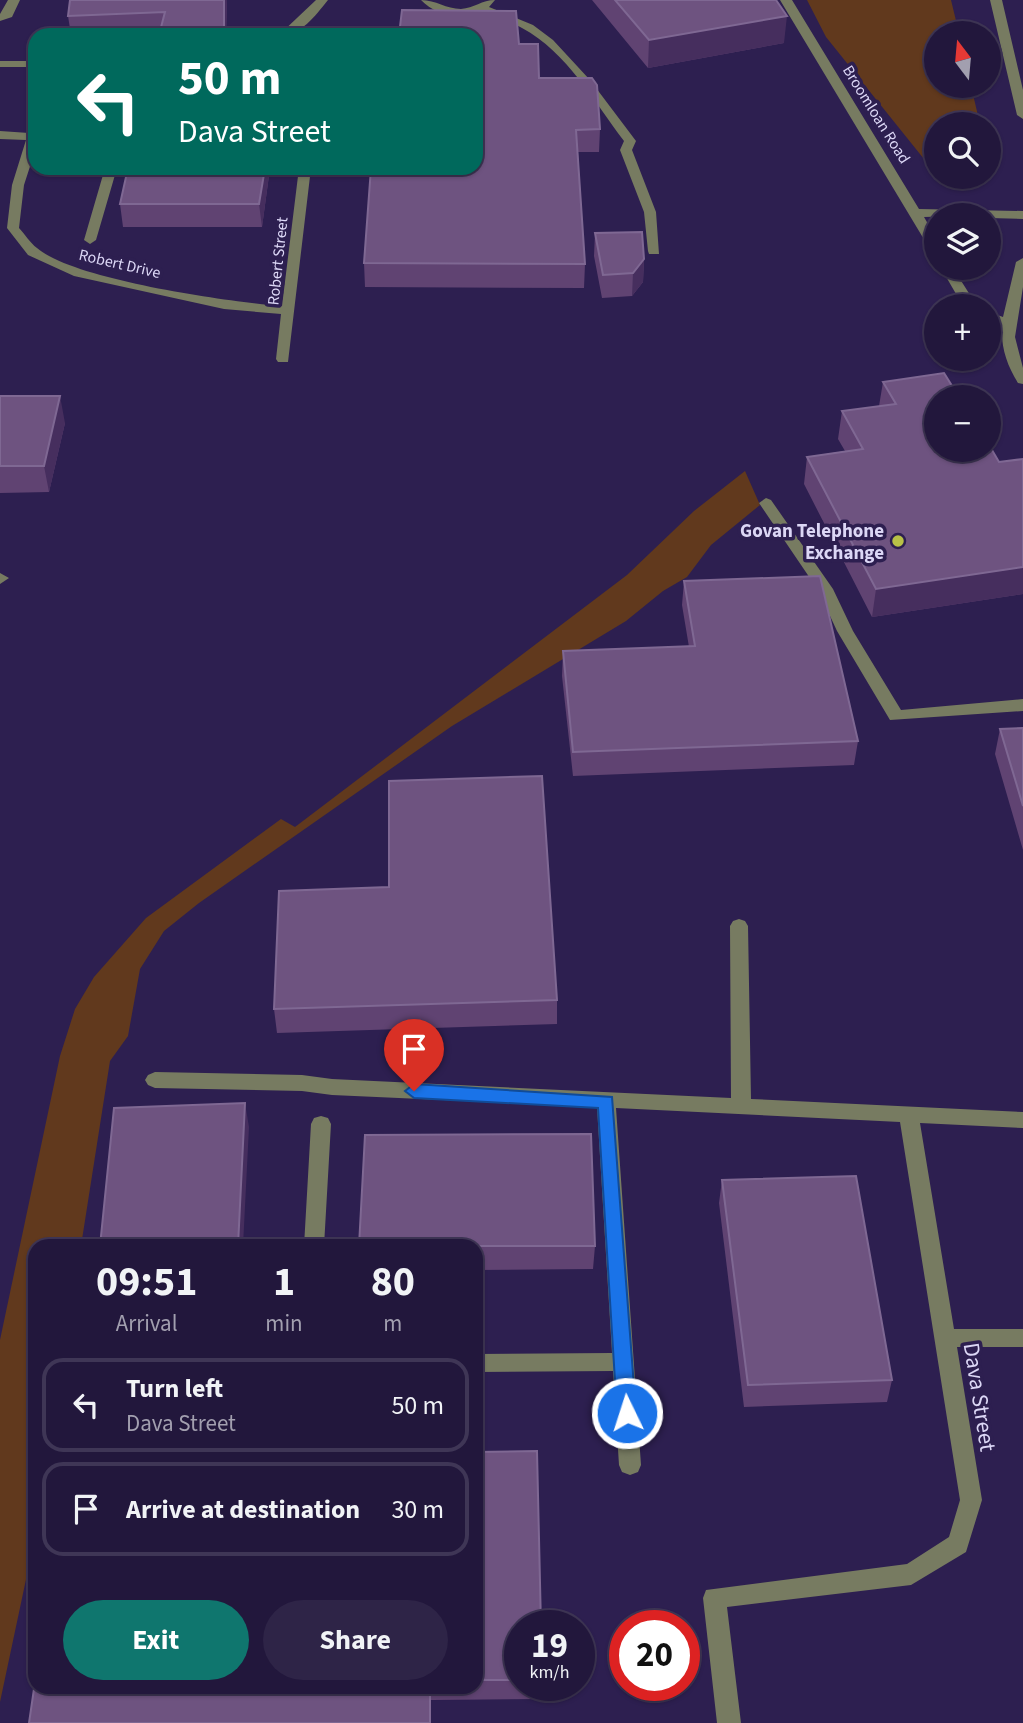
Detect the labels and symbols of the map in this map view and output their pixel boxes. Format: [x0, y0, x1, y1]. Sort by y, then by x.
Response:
north arrow [924, 21, 1001, 98]
street label: Broomloan Road [837, 61, 915, 168]
street label: Robert Street [262, 215, 294, 306]
street label: Robert Drive [77, 244, 163, 284]
place label: Govan Telephone Exchange [740, 518, 884, 567]
marker: Govan Telephone Exchange [890, 533, 906, 549]
pin [384, 1019, 444, 1091]
street label: Dava Street [955, 1340, 1004, 1454]
position arrow [590, 1376, 664, 1450]
speed limit sign: 20 [609, 1610, 700, 1701]

